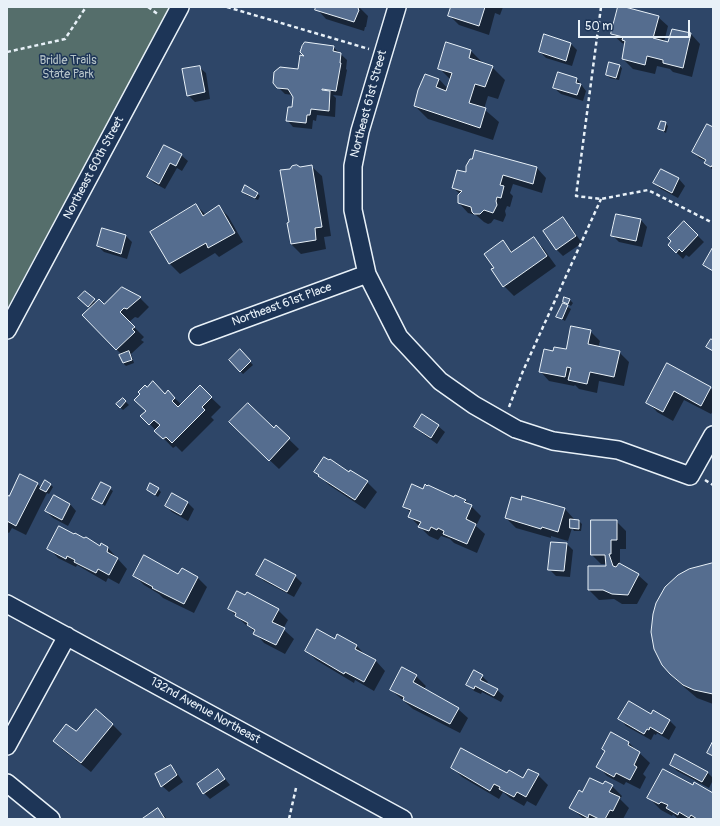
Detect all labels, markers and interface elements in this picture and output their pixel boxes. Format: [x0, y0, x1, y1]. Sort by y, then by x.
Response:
scale bar [580, 12, 692, 38]
text: 50 m [585, 19, 613, 34]
street label: Northeast 61st Street [348, 49, 390, 159]
park label: Bridle Trails State Park [40, 54, 96, 82]
street label: Northeast 60th Street [61, 114, 127, 222]
street label: Northeast 61st Place [230, 280, 334, 330]
street label: 132nd Avenue Northeast [147, 675, 263, 747]

